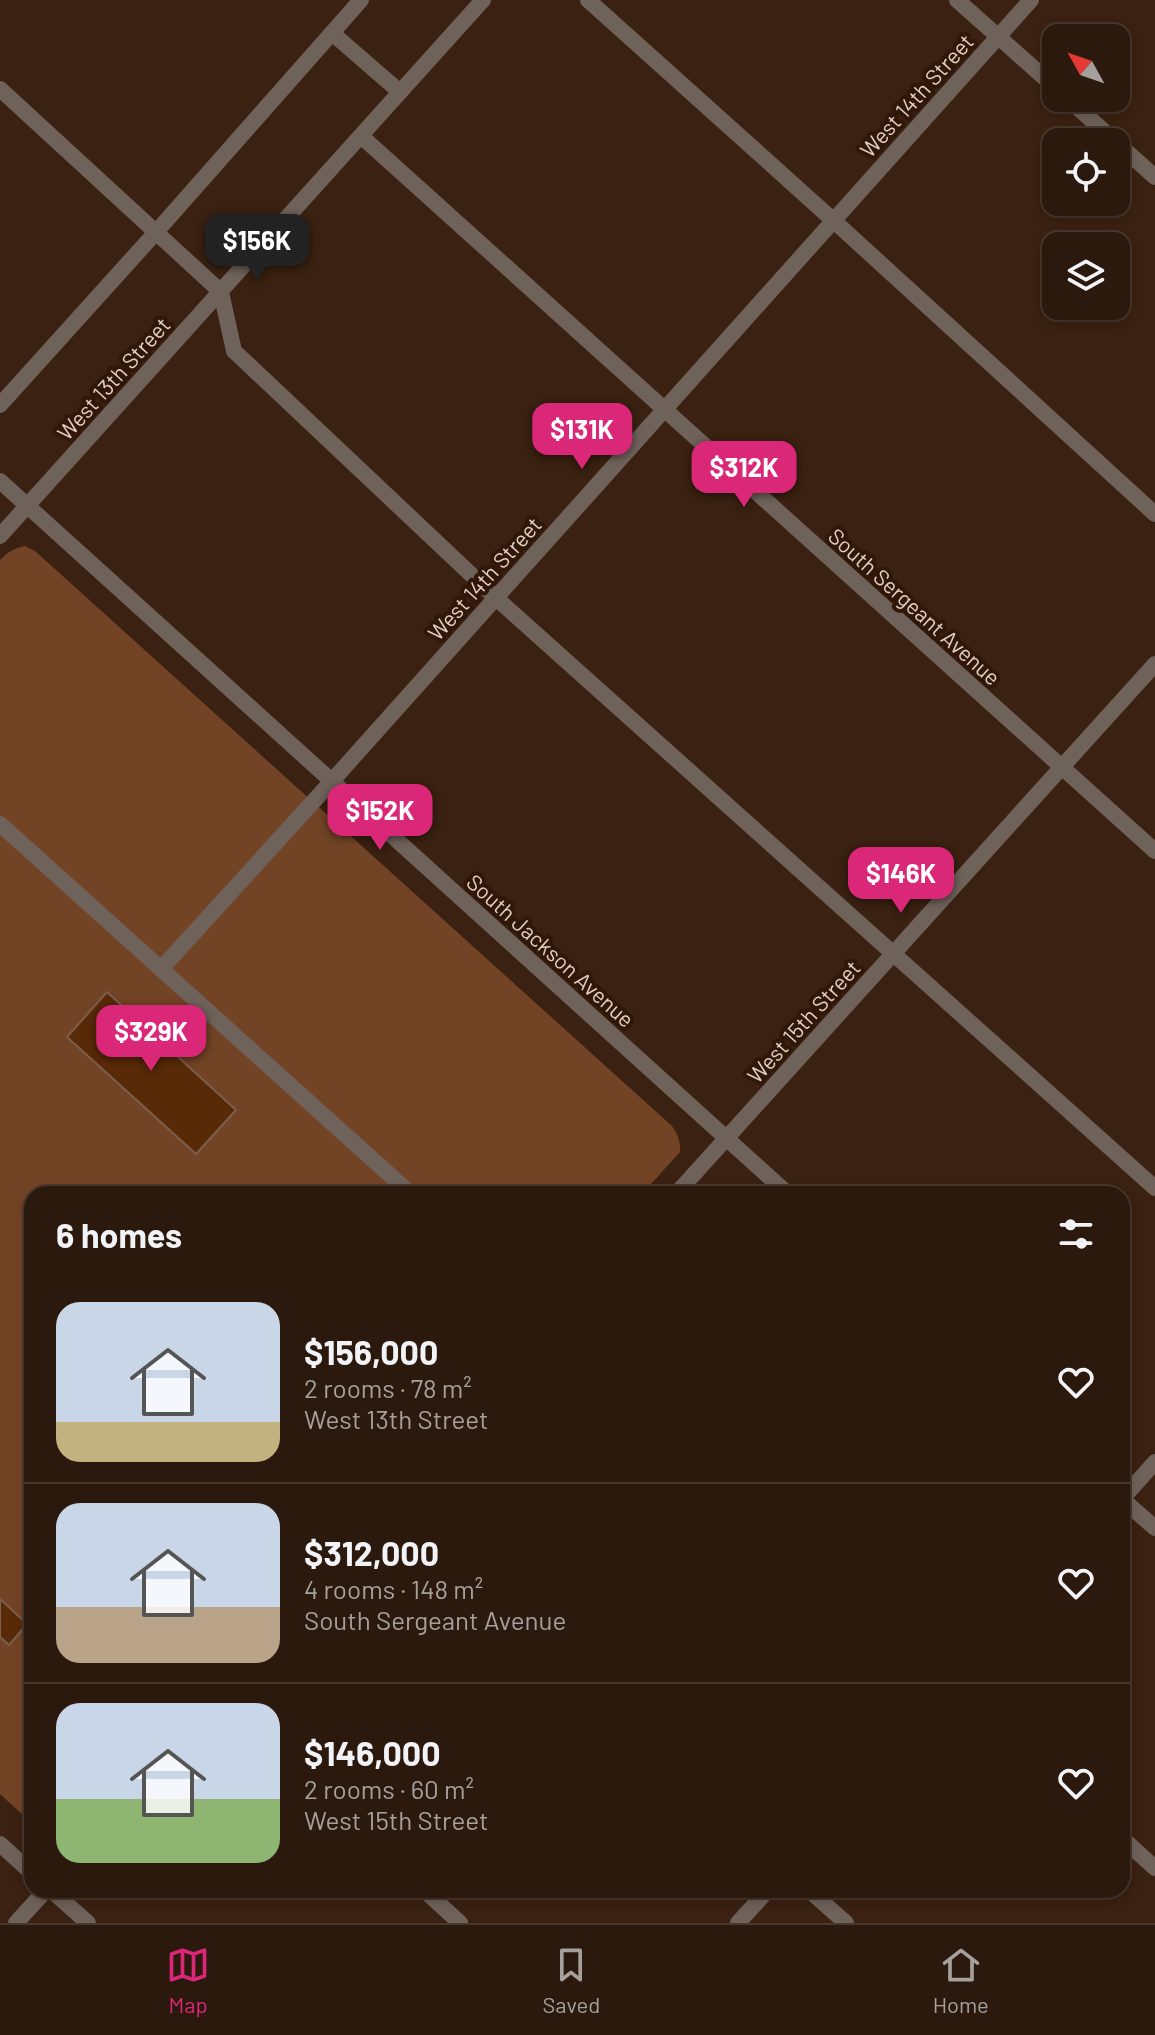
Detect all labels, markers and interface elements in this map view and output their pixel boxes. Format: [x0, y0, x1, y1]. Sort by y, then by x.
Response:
north arrow [1042, 24, 1130, 112]
map controls [1042, 24, 1130, 320]
street label: West 14th Street [854, 28, 978, 162]
button: locate [1042, 128, 1130, 216]
pin: $156K [201, 214, 313, 282]
text: $156K [223, 224, 291, 255]
button: layers [1042, 232, 1130, 320]
street label: West 13th Street [51, 311, 175, 445]
pin: $131K [526, 403, 638, 471]
text: $131K [550, 413, 614, 444]
pin: $312K [688, 441, 800, 509]
text: $312K [710, 451, 778, 482]
street label: West 14th Street [422, 511, 546, 645]
street label: South Sergeant Avenue [824, 522, 1006, 690]
pin: $152K [324, 784, 436, 852]
text: $152K [346, 794, 414, 825]
pin: $146K [845, 847, 957, 915]
text: $146K [866, 857, 936, 888]
street label: South Jackson Avenue [462, 868, 640, 1032]
street label: West 15th Street [741, 954, 865, 1088]
pin: $329K [95, 1005, 207, 1073]
text: $329K [114, 1015, 188, 1046]
icon: filters [1054, 1212, 1098, 1256]
text: 6 homes [56, 1214, 182, 1255]
text: $156,000 [304, 1331, 438, 1372]
icon: home [120, 1334, 216, 1430]
icon: heart [1054, 1360, 1098, 1404]
text: 2 rooms · 78 m² [304, 1372, 472, 1403]
text: West 13th Street [304, 1403, 488, 1434]
text: $312,000 [304, 1532, 439, 1573]
icon: home [120, 1535, 216, 1631]
icon: heart [1054, 1561, 1098, 1605]
text: 4 rooms · 148 m² [304, 1573, 483, 1604]
text: South Sergeant Avenue [304, 1604, 566, 1635]
text: $146,000 [304, 1732, 441, 1773]
icon: home [120, 1735, 216, 1831]
icon: heart [1054, 1761, 1098, 1805]
text: 2 rooms · 60 m² [304, 1773, 474, 1804]
text: West 15th Street [304, 1804, 488, 1835]
tab: Map [166, 1943, 210, 2017]
tab: Saved [543, 1943, 600, 2017]
tab: Home [933, 1943, 989, 2017]

